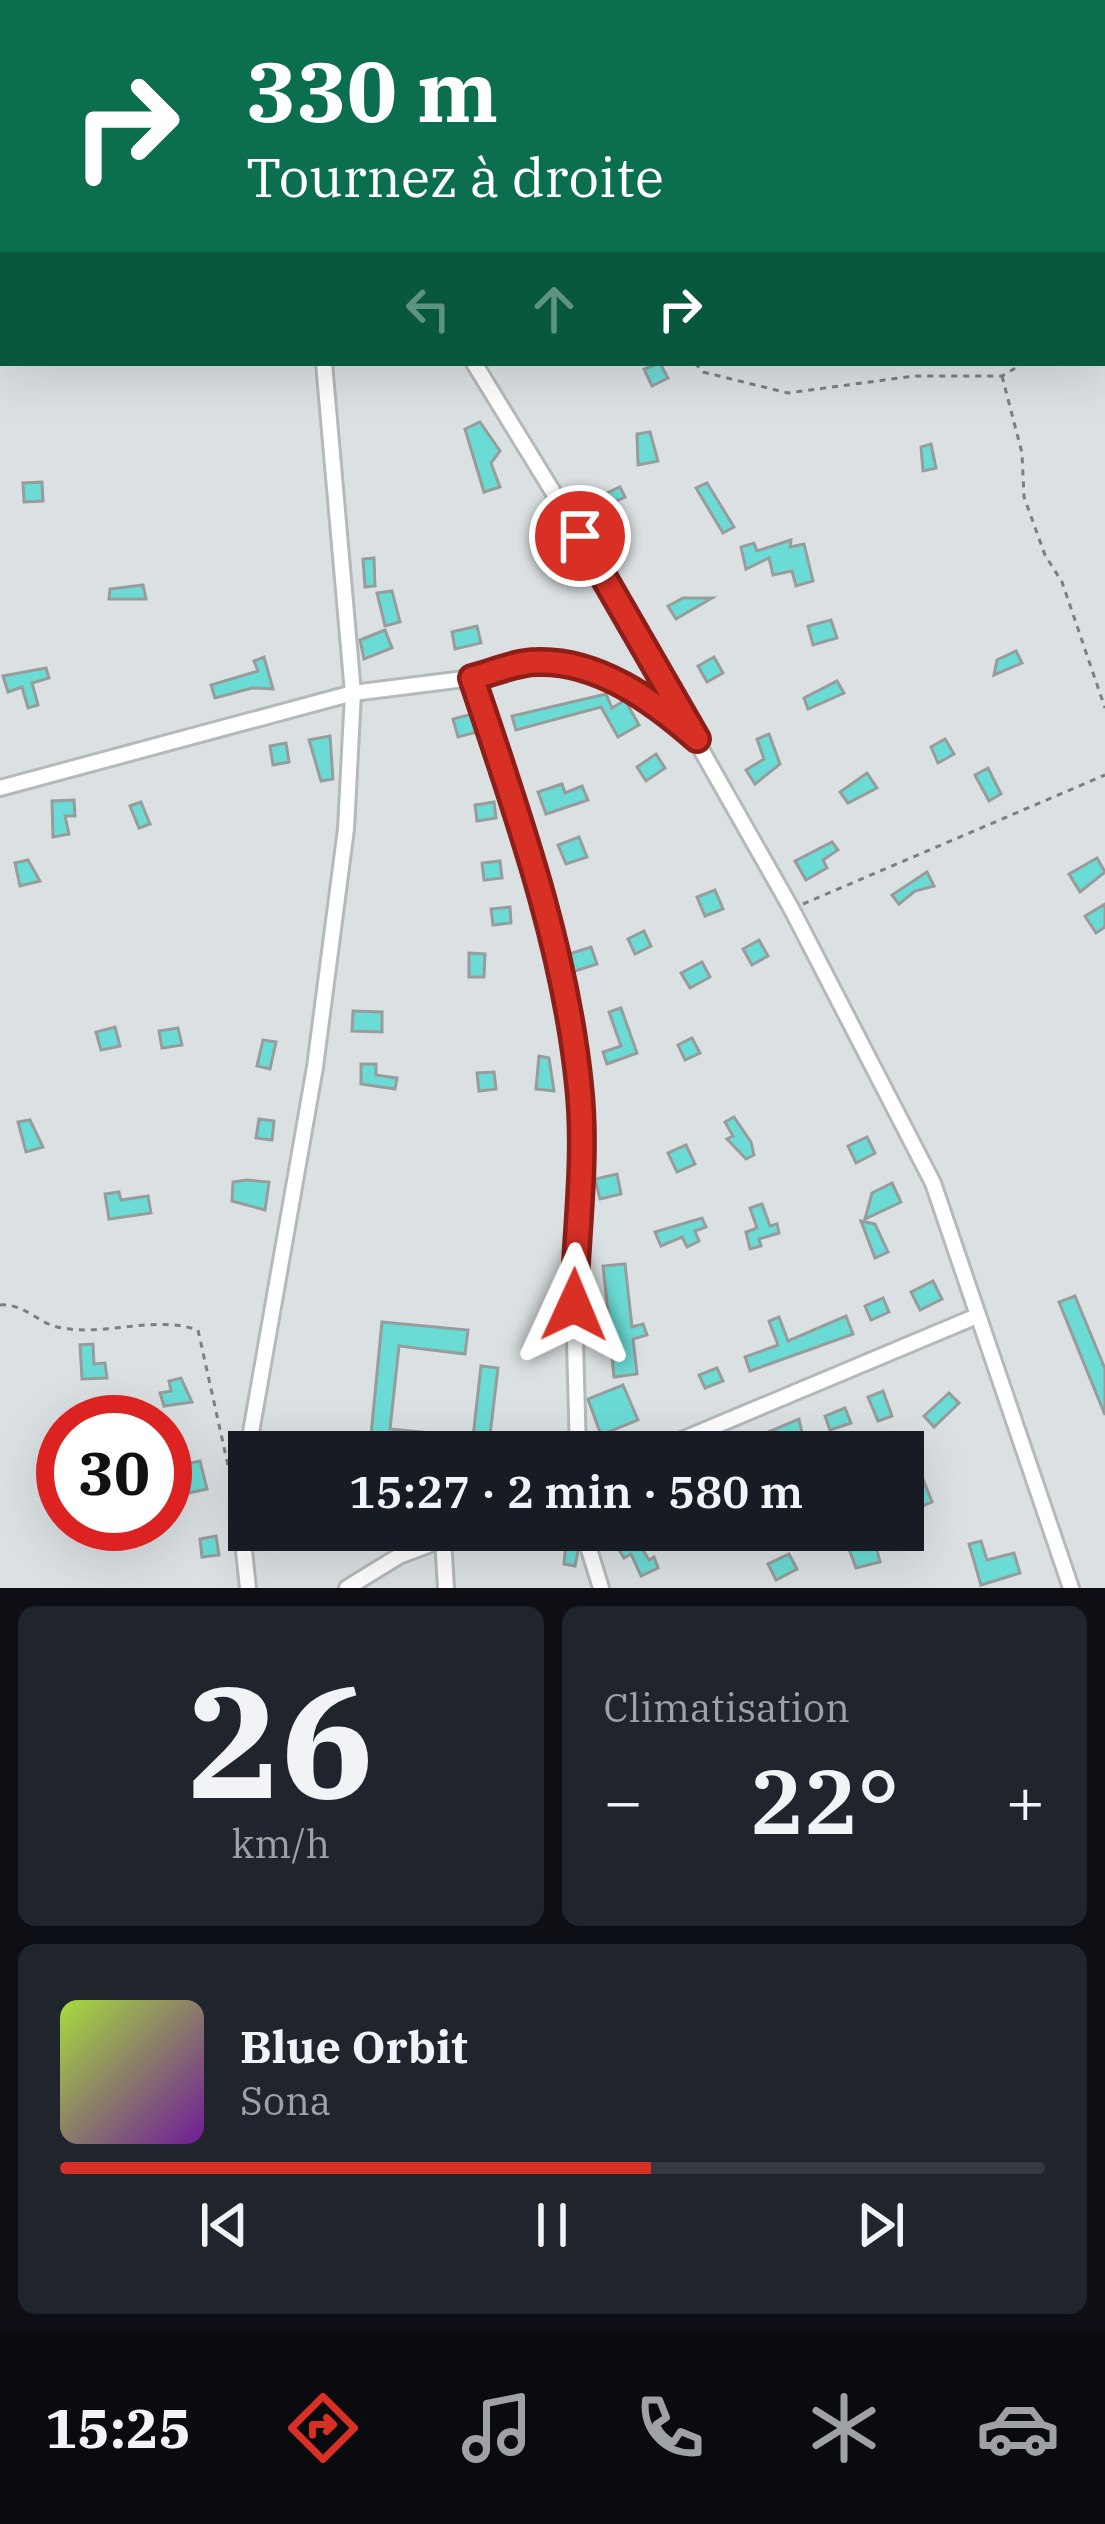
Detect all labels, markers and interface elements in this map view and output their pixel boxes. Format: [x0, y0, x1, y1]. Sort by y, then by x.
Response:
text: 330 m [246, 36, 498, 145]
icon: right [48, 48, 204, 204]
text: Tournez à droite [246, 142, 664, 212]
icon: left [395, 276, 461, 342]
icon: ahead [521, 276, 587, 342]
icon: right [647, 276, 713, 342]
pin [529, 485, 631, 587]
icon: arrive [547, 503, 613, 569]
position arrow [511, 1242, 637, 1368]
speed limit sign: 30 [36, 1395, 192, 1551]
text: 15:27 · 2 min · 580 m [349, 1462, 803, 1520]
text: 26 [187, 1638, 374, 1841]
text: Climatisation [604, 1682, 850, 1733]
text: 22° [749, 1742, 899, 1859]
text: − [604, 1757, 643, 1843]
text: + [1005, 1757, 1045, 1843]
text: km/h [231, 1818, 330, 1869]
text: Blue Orbit [240, 2017, 468, 2075]
text: Sona [240, 2075, 331, 2126]
icon: previous [191, 2192, 257, 2258]
icon: pause [519, 2192, 585, 2258]
icon: next [848, 2192, 914, 2258]
icon: directions [281, 2386, 365, 2470]
icon: music [455, 2386, 539, 2470]
icon: phone [628, 2386, 712, 2470]
icon: climate [802, 2386, 886, 2470]
icon: car [976, 2386, 1060, 2470]
text: 15:25 [45, 2393, 191, 2463]

